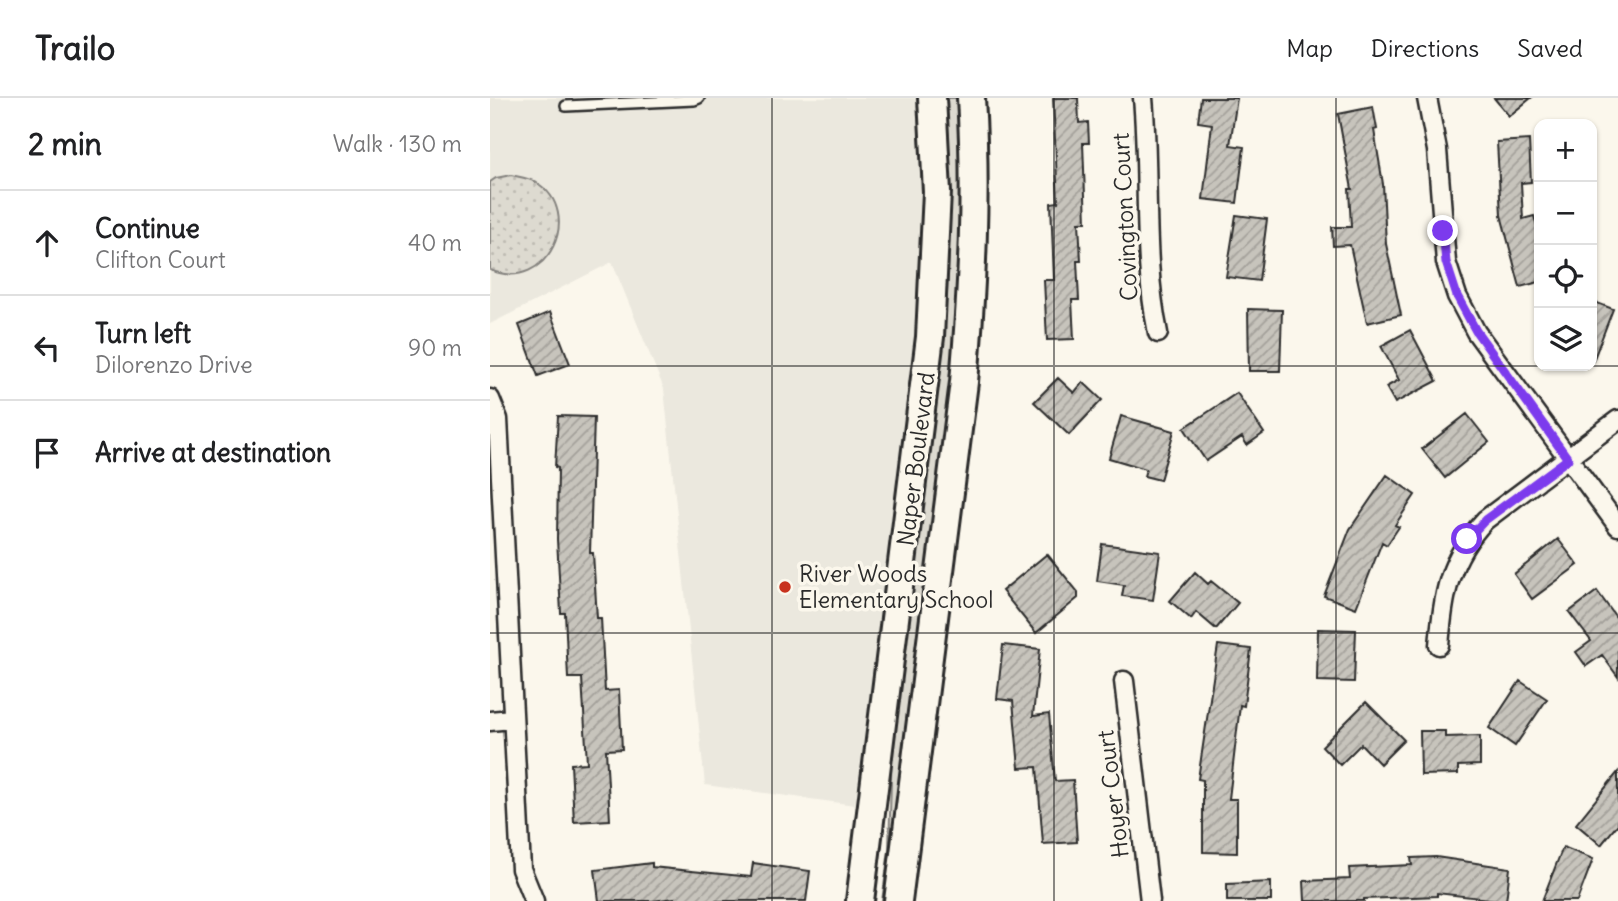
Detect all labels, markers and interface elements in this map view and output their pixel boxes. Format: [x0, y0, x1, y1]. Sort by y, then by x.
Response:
text: Trailo [35, 27, 115, 69]
text: Map [1286, 33, 1333, 63]
text: Directions [1371, 33, 1479, 63]
text: Saved [1517, 33, 1583, 63]
map controls [1534, 119, 1597, 371]
button: + [1534, 119, 1597, 182]
text: 2 min [28, 125, 102, 163]
text: Walk · 130 m [333, 129, 462, 158]
street label: Covington Court [1106, 132, 1143, 302]
button: − [1534, 182, 1597, 245]
text: Continue [95, 212, 200, 245]
route end [1427, 215, 1458, 246]
icon: ahead [28, 224, 66, 262]
text: 40 m [408, 228, 462, 257]
text: Clifton Court [95, 245, 226, 274]
button: locate [1534, 245, 1597, 308]
button: layers [1534, 308, 1597, 371]
text: Turn left [95, 317, 191, 350]
icon: left [28, 329, 66, 367]
text: 90 m [408, 333, 462, 362]
text: Dilorenzo Drive [95, 350, 253, 379]
street label: Naper Boulevard [890, 370, 941, 548]
icon: arrive [28, 434, 66, 472]
text: Arrive at destination [95, 436, 331, 469]
route start [1451, 523, 1482, 554]
place label: River Woods Elementary School [799, 559, 993, 614]
marker: River Woods Elementary School [777, 579, 793, 595]
street label: Hoyer Court [1090, 728, 1135, 859]

